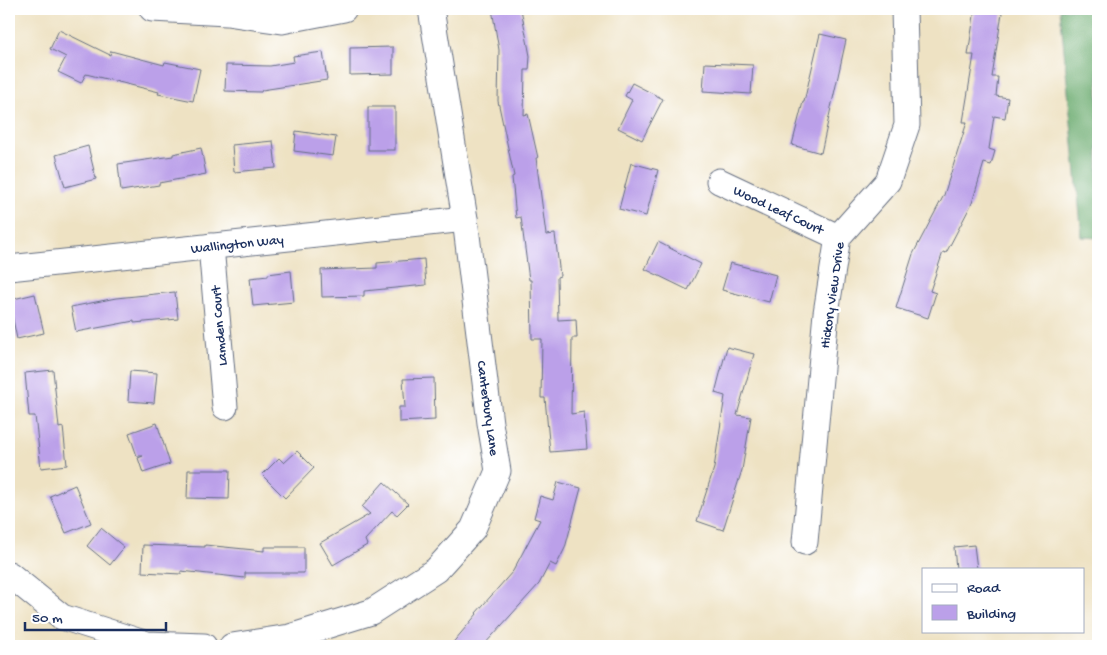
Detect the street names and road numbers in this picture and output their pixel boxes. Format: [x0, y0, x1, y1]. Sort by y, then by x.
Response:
street label: Wood Leaf Court [730, 183, 827, 240]
street label: Wallington Way [190, 232, 284, 259]
street label: Hickory View Drive [818, 240, 849, 350]
street label: Lamden Court [208, 284, 232, 367]
street label: Canterbury Lane [471, 360, 502, 458]

